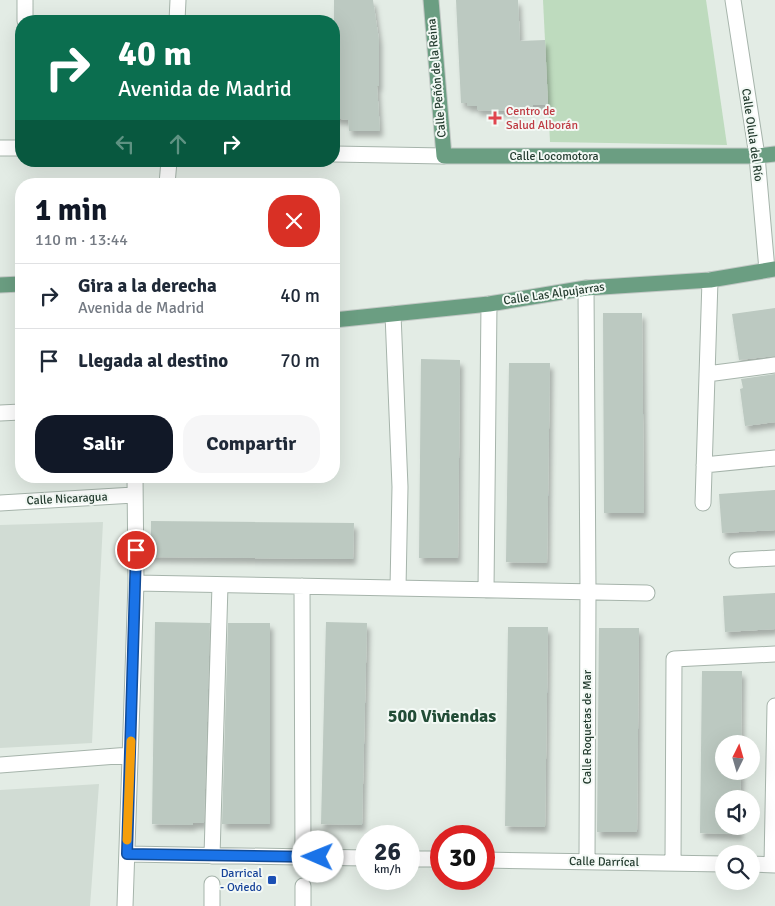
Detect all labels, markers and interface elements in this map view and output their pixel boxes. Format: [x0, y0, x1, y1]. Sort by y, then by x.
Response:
street label: Calle Peñón de la Reina [424, 18, 450, 138]
text: 40 m [118, 32, 192, 75]
icon: right [35, 35, 100, 100]
text: Avenida de Madrid [118, 75, 292, 102]
street label: Calle Olula del Río [738, 87, 766, 183]
place label: Centro de Salud Alborán [506, 104, 578, 133]
marker: Centro de Salud Alborán [488, 111, 502, 125]
icon: left [111, 130, 139, 158]
icon: ahead [164, 130, 192, 158]
icon: right [217, 130, 245, 158]
street label: Calle Locomotora [509, 149, 599, 164]
text: 1 min [35, 192, 107, 229]
button: close [268, 195, 320, 247]
text: 110 m · 13:44 [35, 230, 128, 250]
text: Gira a la derecha [78, 274, 217, 298]
street label: Calle Las Alpujarras [502, 279, 606, 309]
icon: right [35, 282, 63, 310]
text: 40 m [280, 284, 320, 308]
text: Avenida de Madrid [78, 298, 204, 318]
icon: arrive [35, 347, 63, 375]
text: Llegada al destino [78, 349, 228, 373]
text: 70 m [280, 349, 320, 373]
button: Salir [35, 415, 173, 473]
button: Compartir [183, 415, 320, 473]
street label: Calle Nicaragua [26, 489, 108, 509]
pin [115, 529, 157, 571]
icon: arrive [122, 536, 150, 564]
street label: Calle Roquetas de Mar [580, 669, 595, 784]
district label: 500 Viviendas [388, 705, 496, 727]
north arrow [715, 735, 760, 780]
map controls [715, 735, 760, 890]
button: sound [715, 790, 760, 835]
speed limit sign: 30 [430, 825, 495, 890]
position arrow [291, 830, 343, 882]
text: 26 [374, 836, 401, 867]
button: search [715, 845, 760, 890]
street label: Calle Darrícal [569, 854, 640, 870]
text: km/h [374, 862, 401, 877]
place label: Darrical - Oviedo [220, 866, 262, 895]
marker: Darrical - Oviedo [266, 874, 278, 886]

